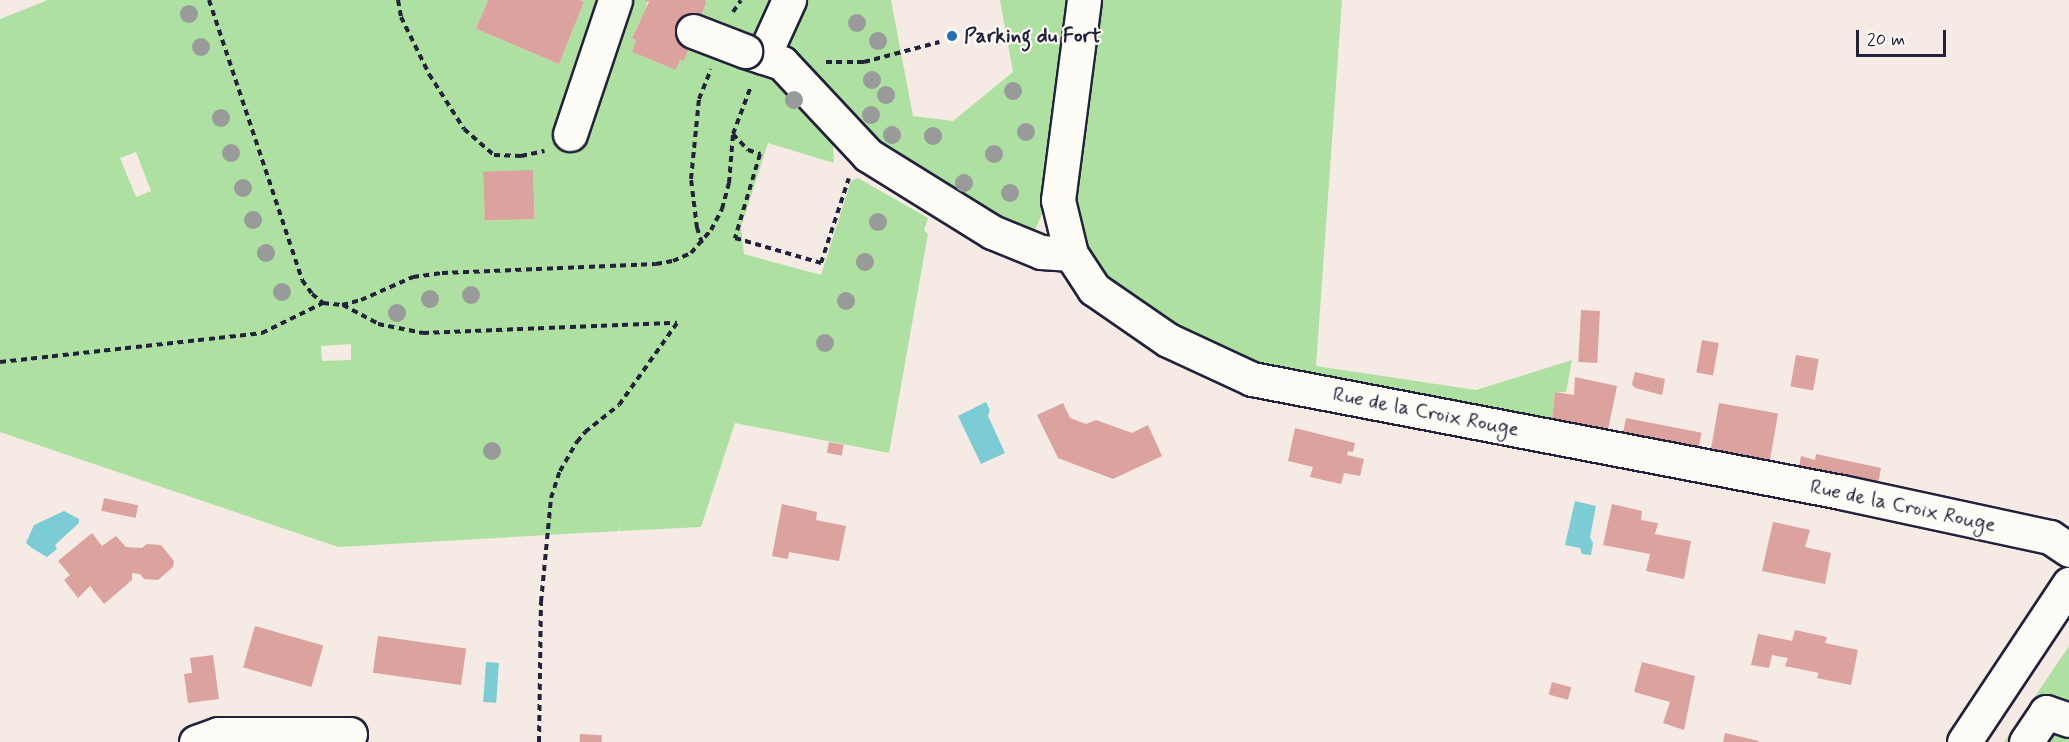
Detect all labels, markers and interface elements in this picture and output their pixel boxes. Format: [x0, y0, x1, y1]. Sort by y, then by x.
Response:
scale bar [1859, 18, 1949, 56]
place label: Parking du Fort [964, 23, 1100, 49]
text: 20 m [1867, 28, 1905, 52]
marker: Parking du Fort [945, 29, 959, 43]
street label: Rue de la Croix Rouge [1332, 382, 1520, 442]
street label: Rue de la Croix Rouge [1809, 474, 1997, 538]

